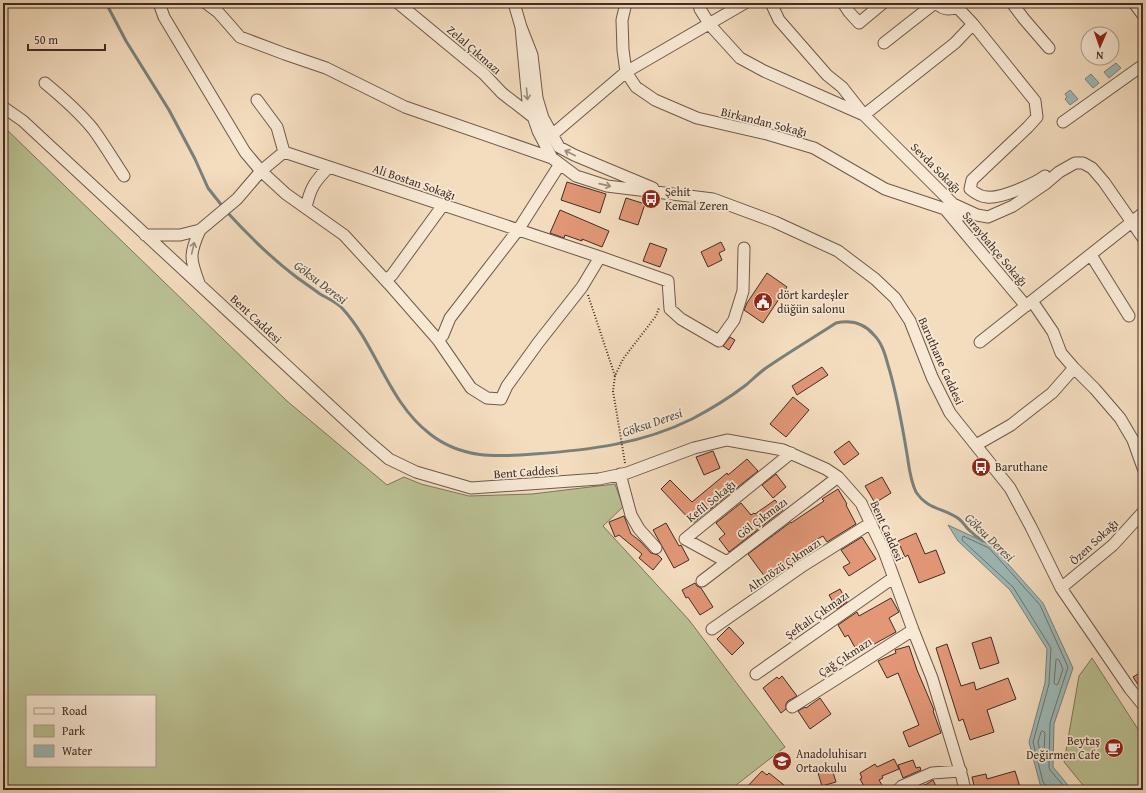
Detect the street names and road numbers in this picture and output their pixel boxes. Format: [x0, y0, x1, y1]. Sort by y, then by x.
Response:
street label: Zelal Çıkmazı [443, 21, 506, 78]
street label: Birkandan Sokağı [719, 103, 810, 141]
street label: Sevda Sokaḡı [907, 139, 966, 197]
street label: Ali Bostan Sokağı [370, 159, 459, 204]
street label: Saraybahçe Sokağı [959, 207, 1032, 290]
street label: Bent Caddesi [227, 290, 286, 347]
street label: Baruthane Caddesi [915, 314, 969, 408]
street label: Bent Caddesi [493, 461, 560, 482]
street label: Kefil Sokağı [682, 475, 739, 526]
street label: Göl Çıkmazı [733, 493, 791, 542]
street label: Bent Caddesi [867, 498, 909, 564]
street label: Özen Sokağı [1066, 514, 1122, 569]
street label: Altınözü Çıkmazı [743, 533, 824, 596]
street label: Şeftali Çıkmazı [781, 586, 853, 643]
street label: Çağ Çıkmazı [815, 633, 875, 680]

